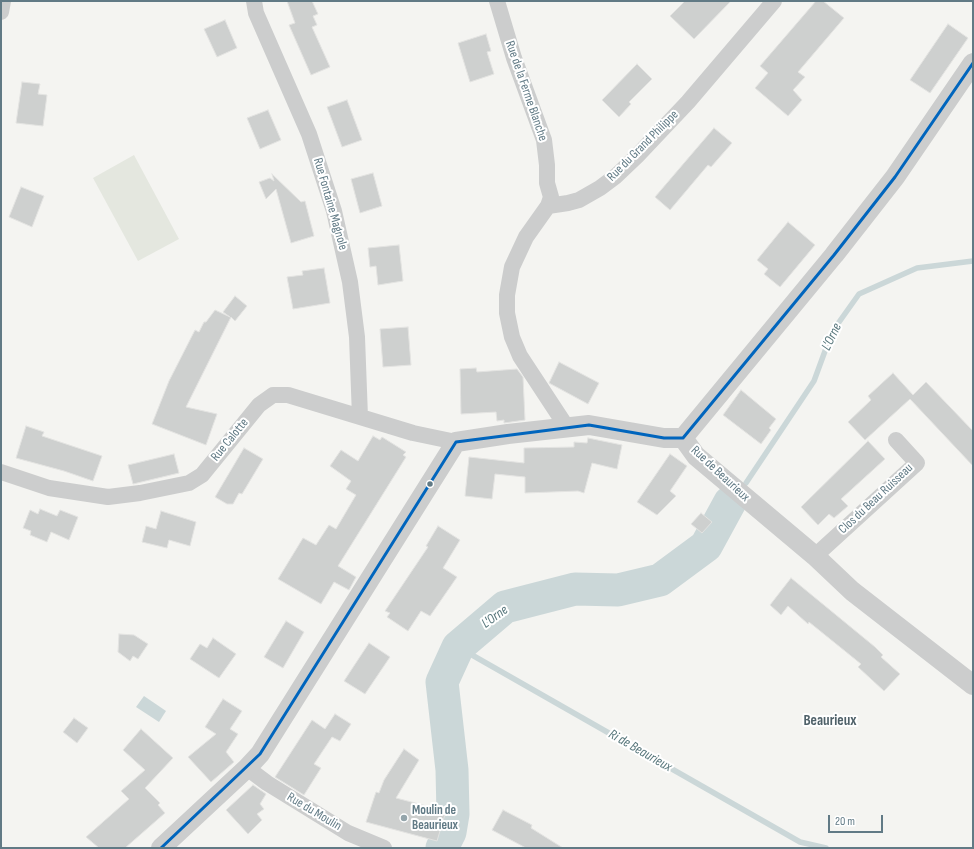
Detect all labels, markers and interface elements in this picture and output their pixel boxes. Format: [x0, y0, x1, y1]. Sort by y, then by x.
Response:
street label: Rue de la Ferme Blanche [502, 39, 550, 143]
street label: Rue du Grand Philippe [604, 107, 682, 185]
street label: Rue Fontaine Magnole [309, 156, 351, 252]
water label: L'Orne [818, 321, 846, 353]
street label: Rue Calotte [208, 415, 252, 465]
street label: Rue de Beaurieux [687, 443, 753, 505]
street label: Clos du Beau Ruisseau [836, 461, 916, 537]
unlabelled marker [425, 479, 435, 489]
water label: L'Orne [479, 602, 511, 632]
district label: Beaurieux [803, 712, 857, 730]
water label: Ri de Beaurieux [605, 726, 675, 776]
street label: Rue du Moulin [284, 790, 344, 834]
place label: Moulin de Beaurieux [412, 803, 458, 834]
scale bar [830, 807, 885, 833]
marker: Moulin de Beaurieux [399, 813, 409, 823]
text: 20 m [835, 814, 855, 829]

